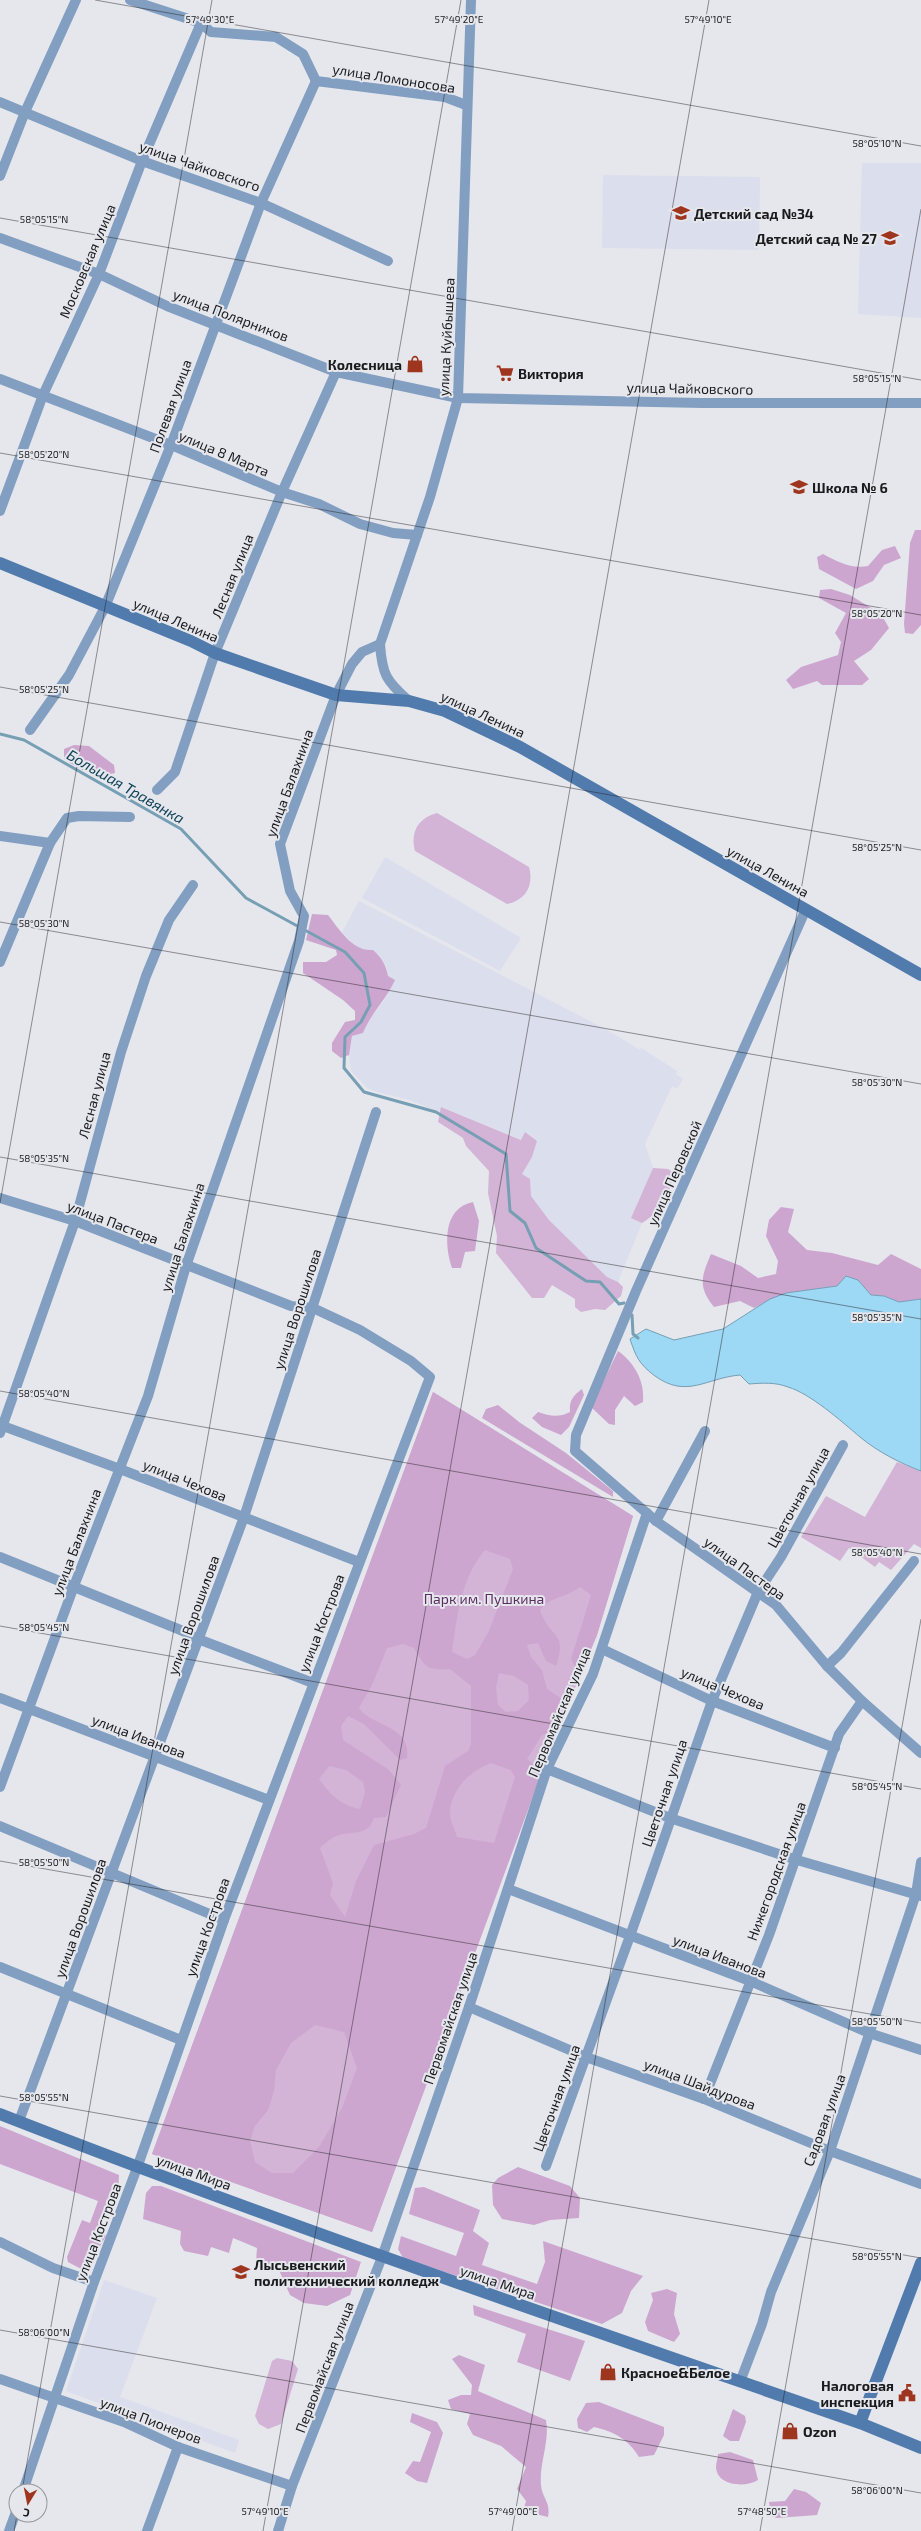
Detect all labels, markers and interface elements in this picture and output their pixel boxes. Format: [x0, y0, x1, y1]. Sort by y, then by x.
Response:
text: 57°49'30"E [186, 13, 235, 25]
text: 57°49'20"E [435, 13, 484, 25]
text: 57°49'10"E [684, 13, 732, 25]
street label: улица Ломоносова [331, 60, 457, 96]
street label: улица Чайковского [137, 137, 263, 195]
text: 58°05'10"N [852, 137, 902, 149]
street label: Московская улица [55, 201, 119, 321]
school or university icon: Детский сад №34 [671, 203, 691, 223]
place label: Детский сад №34 [694, 205, 814, 222]
text: 58°05'15"N [20, 213, 68, 225]
school or university icon: Детский сад № 27 [880, 228, 900, 248]
place label: Детский сад № 27 [756, 230, 878, 247]
street label: улица Куйбышева [434, 277, 458, 397]
street label: улица Полярников [171, 285, 291, 345]
shop icon: Колесница [405, 354, 425, 374]
place label: Колесница [328, 356, 402, 373]
street label: Полевая улица [145, 357, 195, 455]
supermarket icon: Виктория [495, 363, 515, 383]
place label: Виктория [518, 365, 584, 382]
text: 58°05'15"N [853, 372, 901, 384]
street label: улица Чайковского [626, 378, 754, 398]
street label: улица 8 Марта [176, 426, 272, 480]
text: 58°05'20"N [19, 448, 69, 460]
school or university icon: Школа № 6 [789, 477, 809, 497]
place label: Школа № 6 [812, 479, 888, 496]
street label: Лесная улица [207, 531, 257, 621]
street label: улица Ленина [131, 594, 221, 646]
text: 58°05'20"N [852, 607, 902, 619]
text: 58°05'25"N [19, 683, 69, 695]
street label: улица Ленина [438, 687, 528, 741]
street label: улица Балахнина [262, 727, 316, 839]
water label: Большая Травянка [64, 745, 188, 827]
street label: улица Ленина [724, 841, 812, 901]
text: 58°05'25"N [852, 841, 902, 853]
text: 58°05'30"N [19, 917, 69, 929]
street label: Лесная улица [74, 1050, 114, 1140]
text: 58°05'30"N [852, 1076, 902, 1088]
street label: улица Перовской [643, 1118, 705, 1228]
text: 58°05'35"N [19, 1152, 69, 1164]
street label: улица Балахнина [156, 1180, 208, 1294]
street label: улица Пастера [65, 1197, 161, 1247]
street label: улица Ворошилова [269, 1247, 325, 1371]
text: 58°05'35"N [852, 1311, 902, 1323]
text: 58°05'40"N [18, 1387, 70, 1399]
street label: Цветочная улица [763, 1444, 833, 1550]
street label: улица Чехова [141, 1455, 229, 1505]
street label: улица Балахнина [48, 1486, 104, 1598]
street label: улица Пастера [701, 1533, 789, 1603]
text: 58°05'40"N [851, 1546, 903, 1558]
street label: улица Ворошилова [163, 1553, 223, 1677]
street label: улица Кострова [294, 1571, 348, 1675]
park label: Парк им. Пушкина [424, 1590, 544, 1607]
text: 58°05'45"N [19, 1621, 69, 1633]
street label: Первомайская улица [524, 1645, 594, 1779]
street label: улица Чехова [679, 1663, 767, 1713]
street label: улица Иванова [90, 1710, 188, 1762]
street label: Цветочная улица [638, 1737, 690, 1849]
text: 58°05'45"N [852, 1780, 902, 1792]
street label: Нижегородская улица [743, 1799, 809, 1943]
text: 58°05'50"N [19, 1856, 69, 1868]
street label: улица Ворошилова [50, 1856, 110, 1980]
street label: улица Кострова [181, 1875, 233, 1979]
street label: улица Иванова [671, 1930, 769, 1982]
street label: Первомайская улица [419, 1949, 481, 2087]
text: 58°05'50"N [852, 2015, 902, 2027]
street label: Цветочная улица [529, 2042, 583, 2154]
street label: улица Шайдурова [642, 2055, 758, 2113]
street label: Садовая улица [799, 2071, 849, 2169]
text: 58°05'55"N [19, 2091, 69, 2103]
street label: улица Мира [154, 2151, 234, 2193]
street label: улица Кострова [71, 2180, 125, 2284]
text: 58°05'55"N [852, 2250, 902, 2262]
place label: Лысьвенский политехнический колледж [254, 2256, 440, 2289]
street label: улица Мира [458, 2261, 538, 2303]
school or university icon: Лысьвенский политехнический колледж [231, 2262, 251, 2282]
street label: Первомайская улица [291, 2299, 357, 2435]
text: 58°06'00"N [18, 2326, 70, 2338]
shop icon: Красное&Белое [598, 2362, 618, 2382]
place label: Красное&Белое [621, 2364, 730, 2381]
place label: Налоговая инспекция [820, 2377, 894, 2410]
public building icon: Налоговая инспекция [897, 2383, 917, 2403]
street label: улица Пионеров [98, 2393, 204, 2447]
shop icon: Ozon [780, 2421, 800, 2441]
place label: Ozon [803, 2423, 837, 2440]
north arrow [8, 2483, 48, 2523]
text: 58°06'00"N [851, 2484, 903, 2496]
text: 57°49'10"E [241, 2505, 289, 2517]
text: 57°49'00"E [488, 2505, 538, 2517]
text: 57°48'50"E [738, 2505, 787, 2517]
text: С [21, 2506, 30, 2520]

